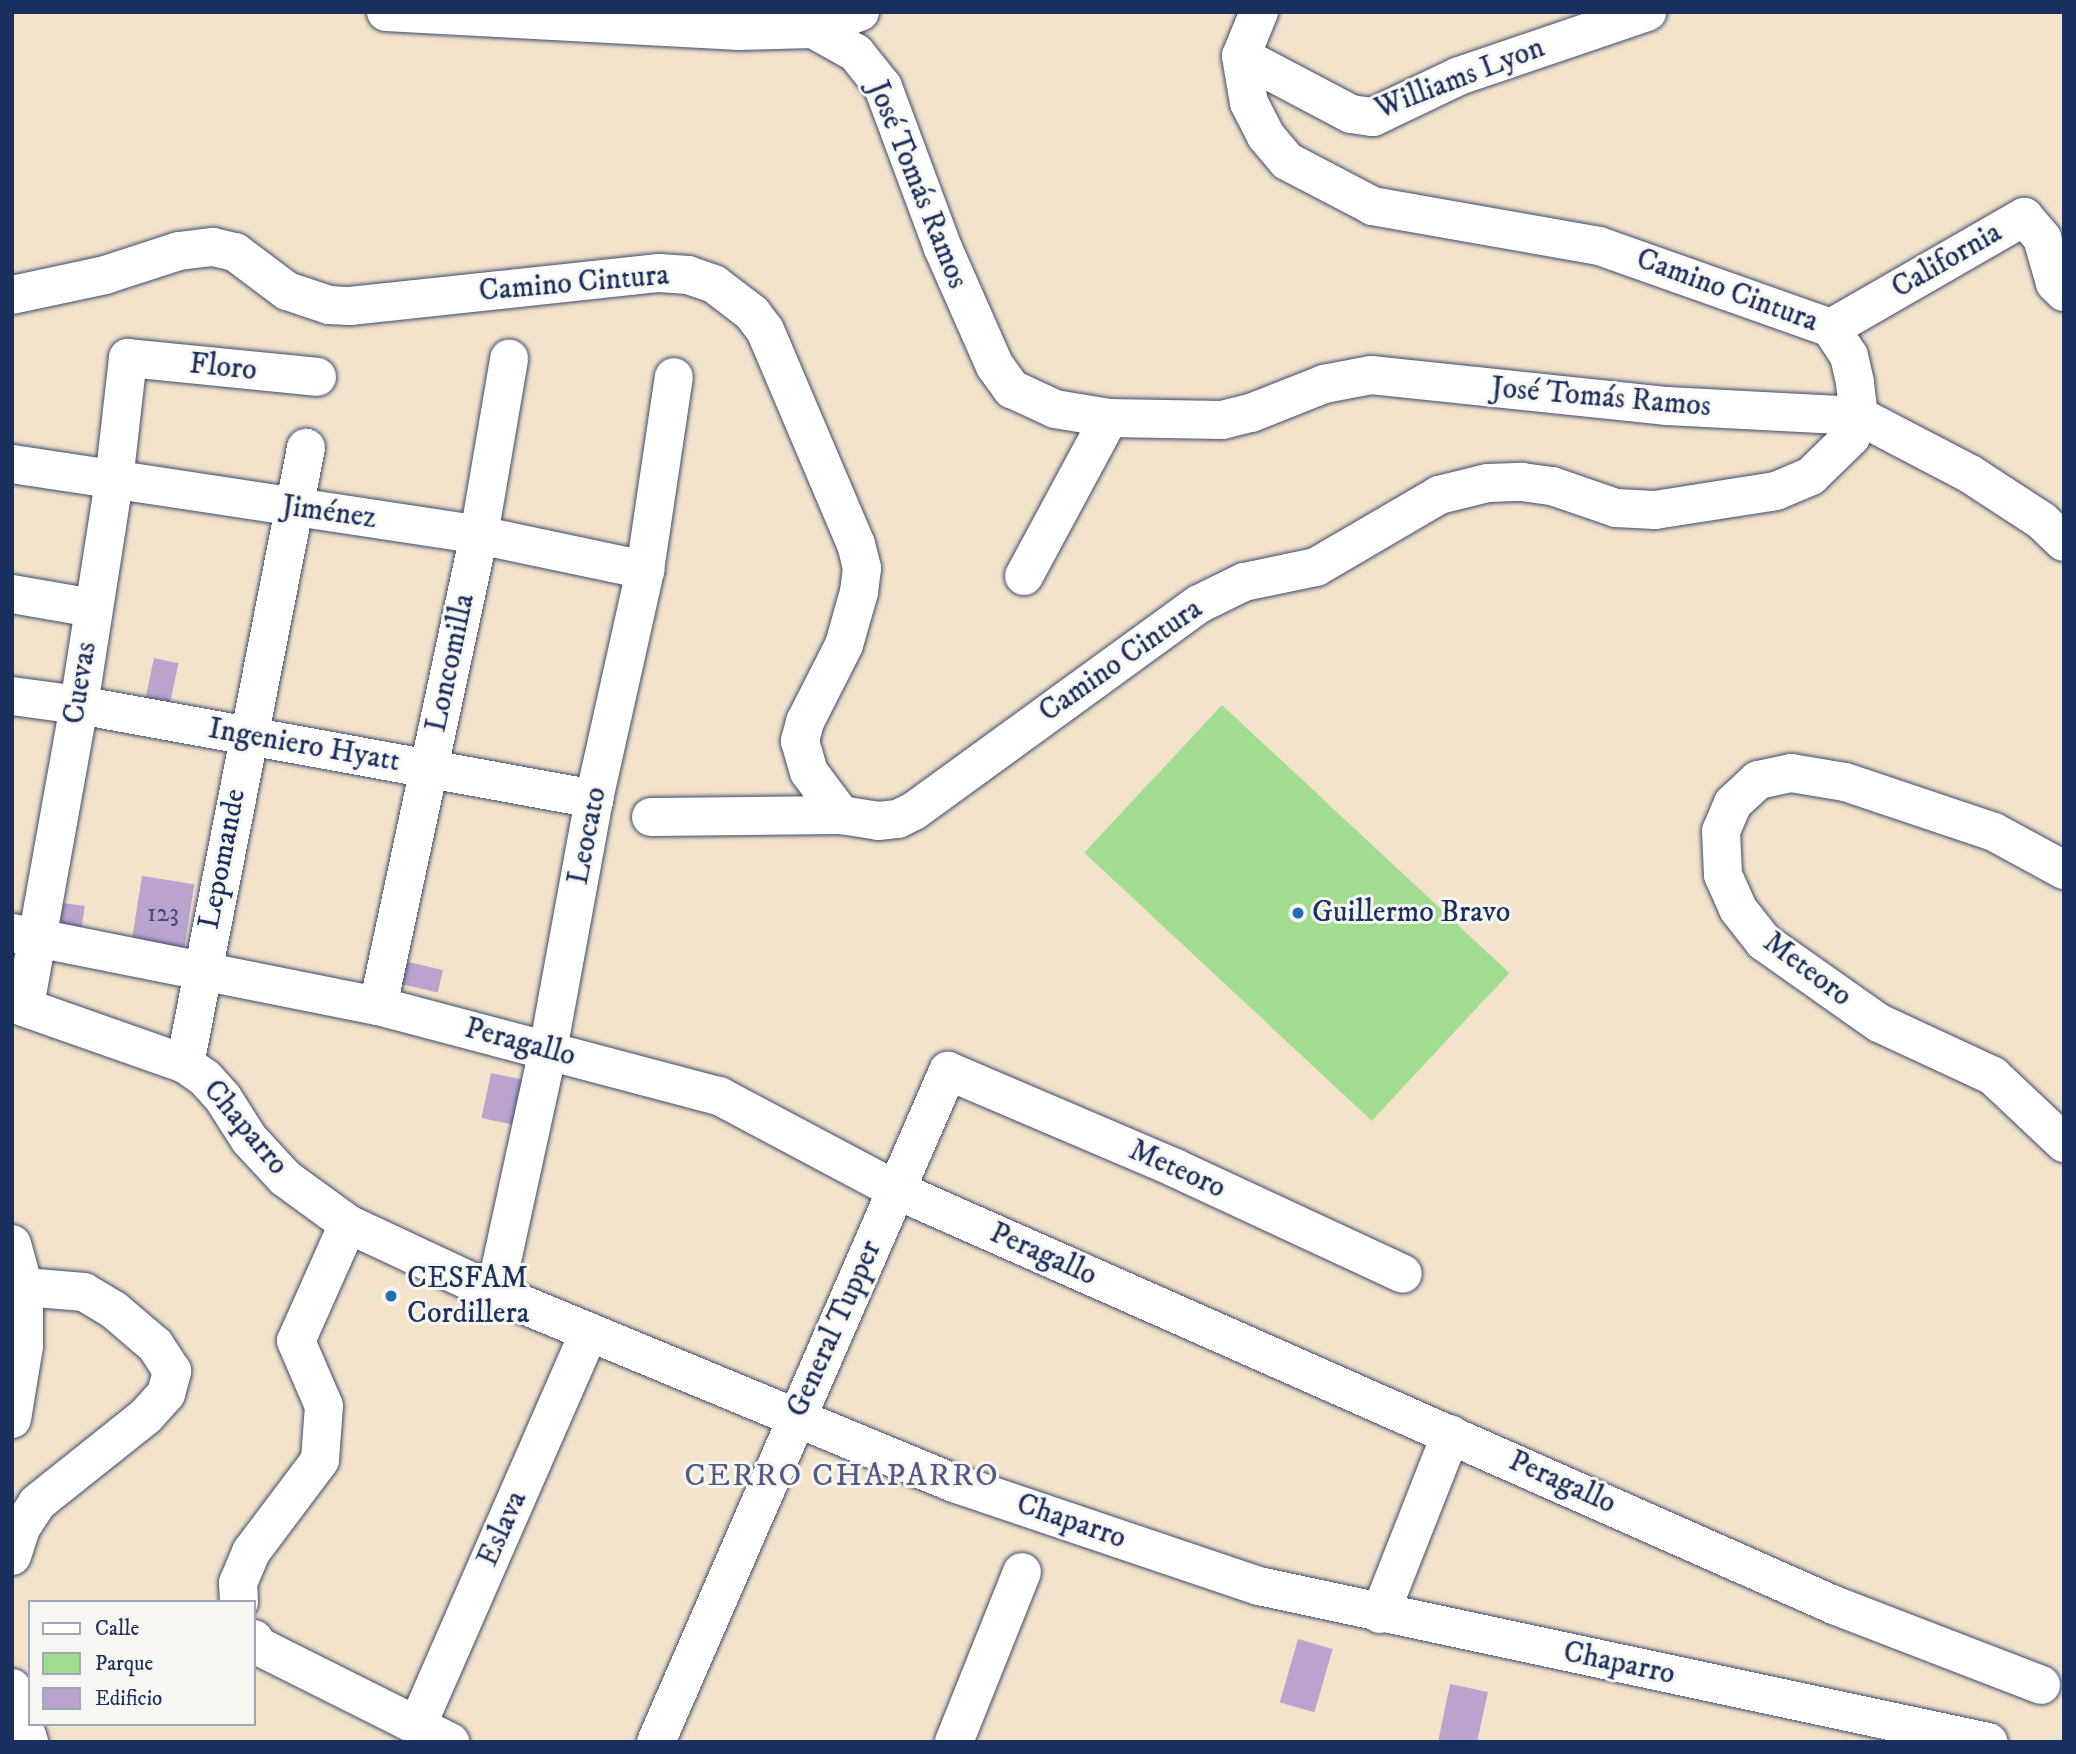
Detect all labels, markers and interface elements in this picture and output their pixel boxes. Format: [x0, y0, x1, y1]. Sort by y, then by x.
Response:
street label: Williams Lyon [1370, 30, 1550, 128]
street label: José Tomás Ramos [859, 76, 975, 294]
street label: California [1886, 215, 2008, 307]
street label: Camino Cintura [1631, 241, 1823, 341]
street label: Camino Cintura [477, 258, 671, 310]
street label: Floro [188, 347, 258, 389]
street label: José Tomás Ramos [1490, 370, 1712, 426]
street label: Jiménez [279, 489, 379, 537]
street label: Loncomilla [419, 591, 483, 735]
street label: Camino Cintura [1033, 592, 1209, 730]
street label: Cuevas [57, 639, 105, 727]
street label: Ingeniero Hyatt [205, 711, 403, 781]
street label: Leocato [561, 784, 615, 888]
street label: Lepomande [192, 786, 254, 932]
place label: Guillermo Bravo [1312, 895, 1510, 931]
house number: 123 [147, 898, 179, 930]
marker: Guillermo Bravo [1290, 905, 1306, 921]
street label: Meteoro [1756, 925, 1858, 1015]
street label: Peragallo [461, 1011, 579, 1075]
street label: Chaparro [195, 1073, 295, 1183]
street label: Meteoro [1123, 1133, 1231, 1207]
street label: Peragallo [984, 1216, 1102, 1294]
street label: General Tupper [780, 1235, 890, 1423]
place label: CESFAM Cordillera [407, 1261, 529, 1332]
marker: CESFAM Cordillera [381, 1286, 401, 1306]
street label: Peragallo [1503, 1444, 1621, 1522]
district label: CERRO CHAPARRO [686, 1457, 998, 1495]
street label: Eslava [471, 1486, 535, 1572]
street label: Chaparro [1012, 1487, 1130, 1557]
legend [28, 1600, 256, 1726]
text: Calle [95, 1616, 139, 1642]
street label: Chaparro [1560, 1635, 1678, 1693]
text: Parque [95, 1651, 153, 1677]
text: Edificio [95, 1686, 162, 1712]

